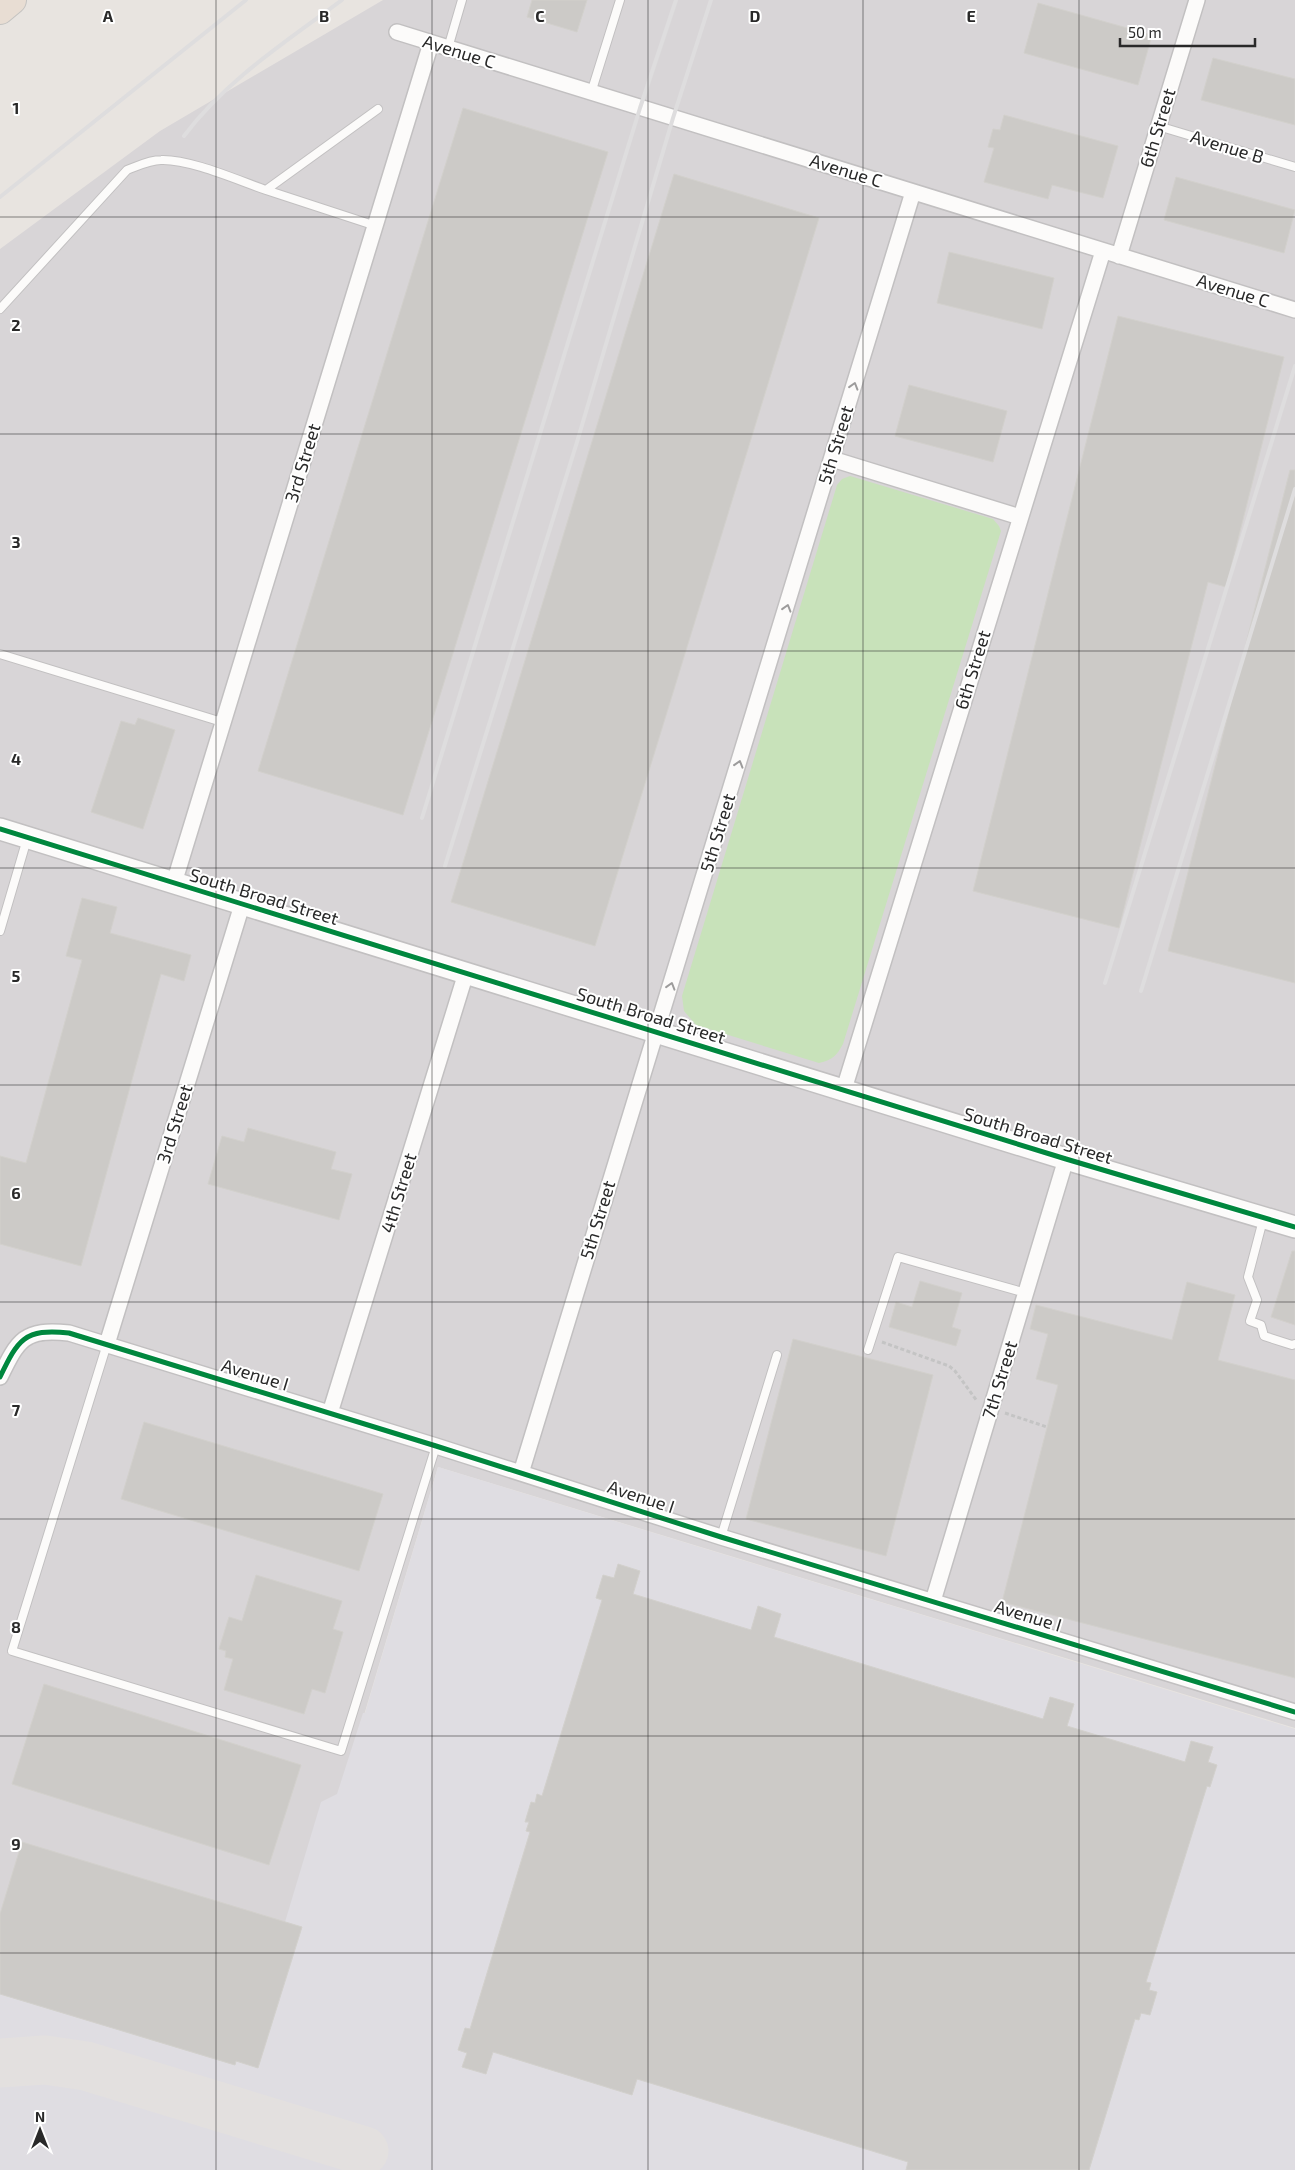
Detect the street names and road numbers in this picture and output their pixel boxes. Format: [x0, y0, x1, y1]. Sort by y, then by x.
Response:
street label: Avenue C [420, 30, 498, 72]
street label: 6th Street [1135, 85, 1180, 170]
street label: Avenue B [1188, 124, 1267, 168]
street label: Avenue C [807, 149, 885, 191]
street label: Avenue C [1194, 269, 1272, 311]
street label: 5th Street [813, 403, 857, 487]
street label: 3rd Street [280, 420, 325, 505]
street label: 6th Street [950, 627, 995, 712]
street label: 5th Street [695, 791, 739, 875]
street label: South Broad Street [187, 863, 342, 929]
street label: South Broad Street [574, 982, 729, 1048]
street label: 3rd Street [152, 1081, 197, 1166]
street label: South Broad Street [961, 1102, 1116, 1168]
street label: 4th Street [375, 1150, 421, 1235]
street label: 5th Street [575, 1178, 619, 1262]
street label: 7th Street [977, 1338, 1021, 1421]
street label: Avenue I [219, 1353, 292, 1395]
street label: Avenue I [605, 1475, 678, 1517]
street label: Avenue I [992, 1594, 1065, 1636]

